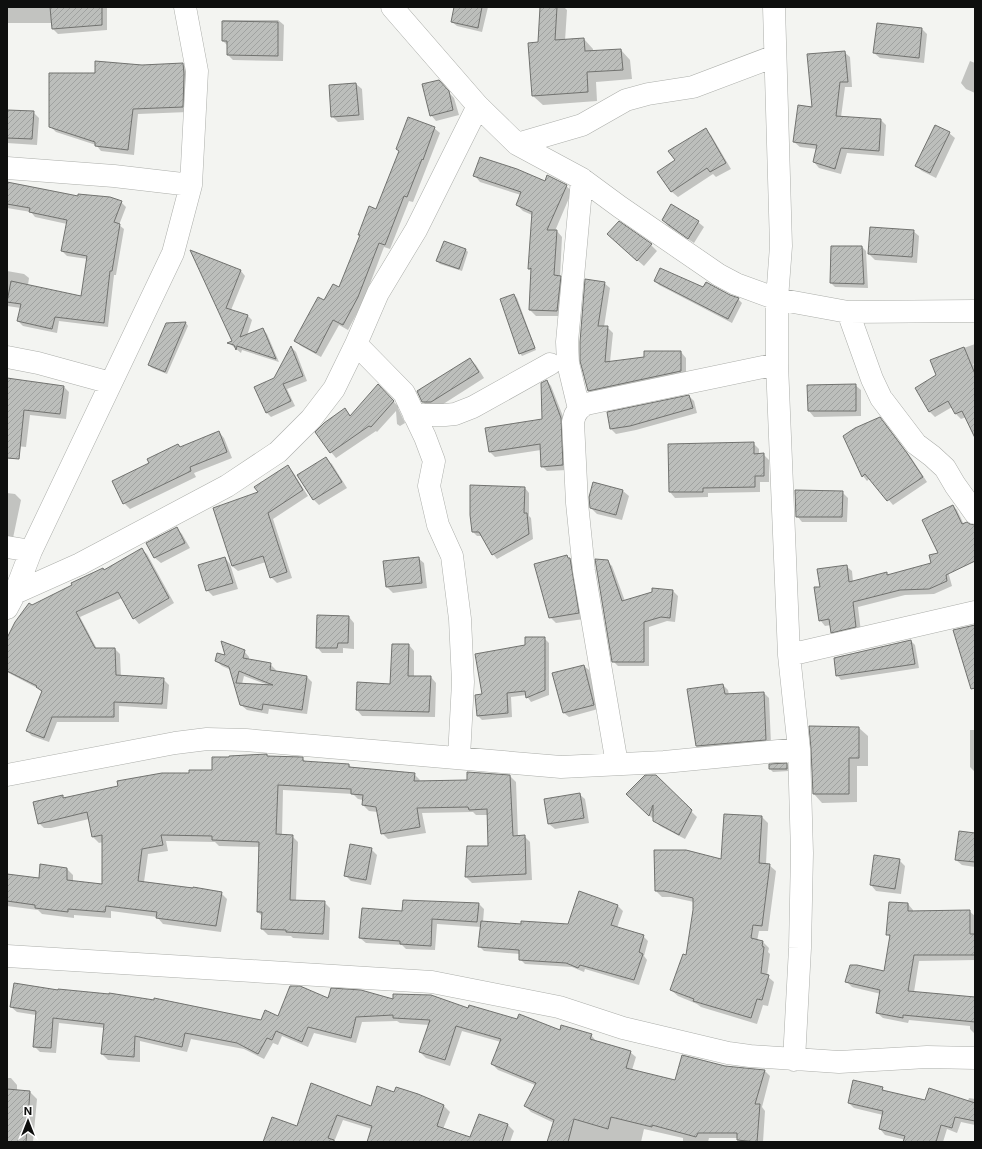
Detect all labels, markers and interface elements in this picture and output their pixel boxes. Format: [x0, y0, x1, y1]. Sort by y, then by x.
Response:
north arrow [8, 1101, 48, 1141]
text: N [24, 1104, 32, 1118]

